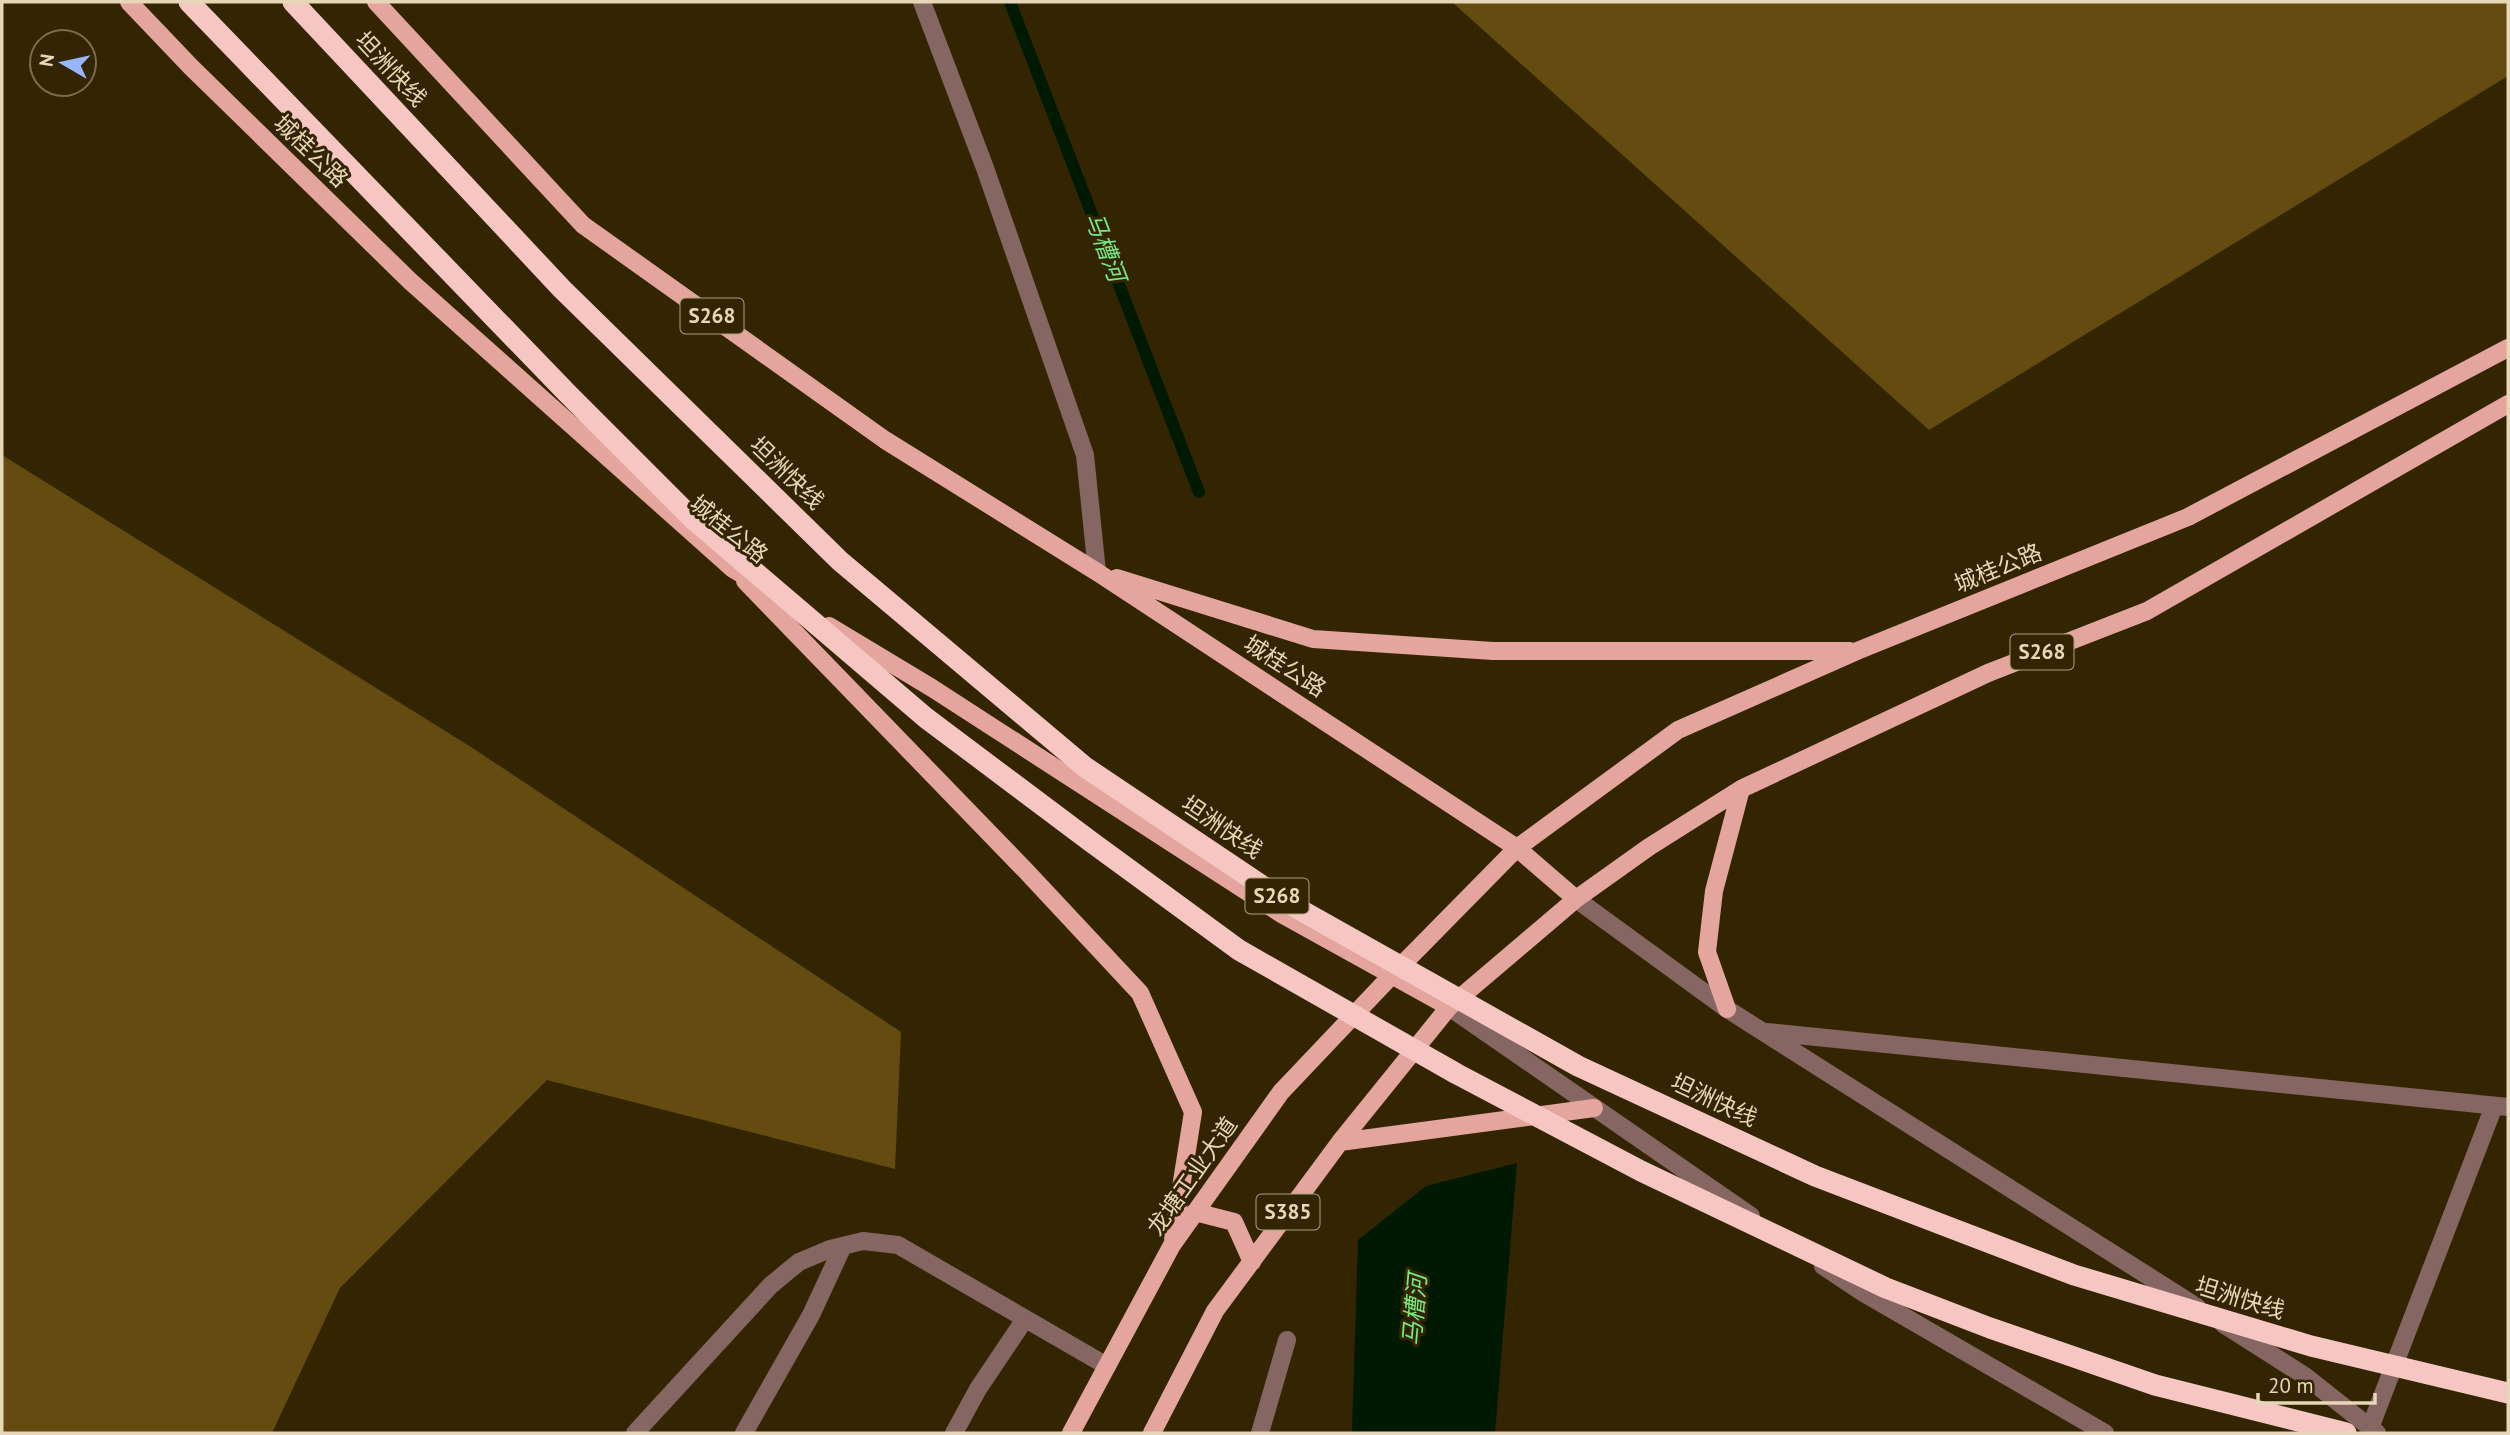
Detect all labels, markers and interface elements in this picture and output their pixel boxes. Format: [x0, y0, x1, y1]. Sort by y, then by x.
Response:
street label: 坦洲快线 [349, 25, 433, 112]
north arrow [28, 28, 98, 98]
text: N [33, 52, 59, 68]
street label: 城桂公路 [268, 108, 355, 193]
water label: 马槽河 [1078, 208, 1134, 290]
road number: S268 [680, 298, 744, 334]
street label: 坦洲快线 [744, 430, 831, 515]
street label: 城桂公路 [684, 488, 774, 569]
street label: 城桂公路 [1950, 537, 2046, 598]
street label: 城桂公路 [1239, 628, 1332, 703]
road number: S268 [2010, 634, 2074, 670]
street label: 坦洲快线 [1176, 789, 1269, 864]
road number: S268 [1246, 878, 1308, 914]
street label: 坦洲快线 [1666, 1067, 1762, 1132]
street label: 龙塘工业大道 [1140, 1111, 1243, 1241]
road number: S385 [1256, 1194, 1320, 1230]
water label: 马槽河 [1396, 1269, 1433, 1347]
street label: 坦洲快线 [2192, 1270, 2288, 1325]
scale bar [2258, 1362, 2375, 1406]
text: 20 m [2268, 1372, 2314, 1399]

